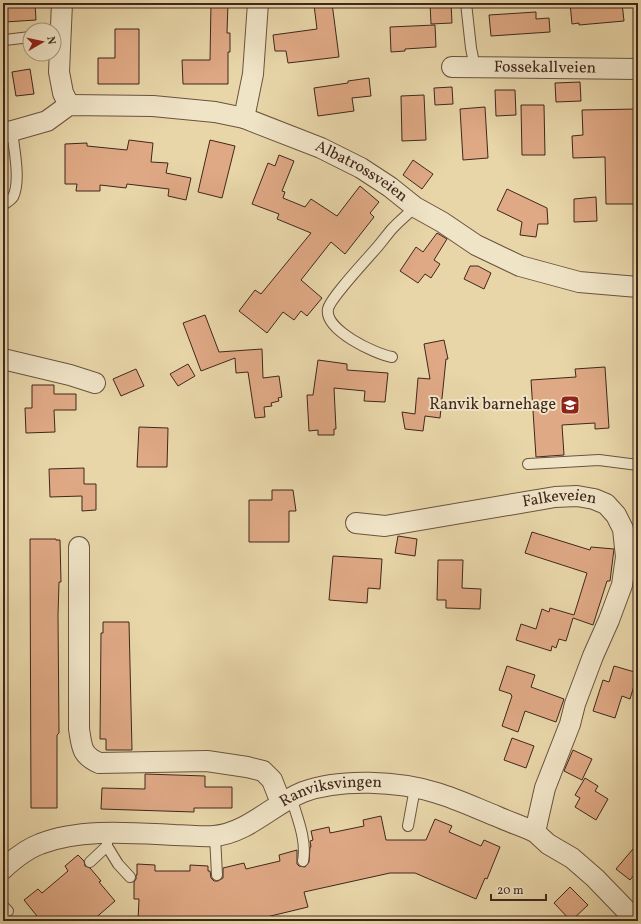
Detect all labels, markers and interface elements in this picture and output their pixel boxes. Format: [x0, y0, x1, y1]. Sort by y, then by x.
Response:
north arrow [22, 22, 62, 62]
text: N [42, 36, 58, 46]
street label: Fossekallveien [494, 56, 596, 80]
street label: Albatrossveien [312, 136, 412, 208]
place label: Ranvik barnehage [429, 394, 556, 416]
school or university icon: Ranvik barnehage [559, 394, 581, 416]
street label: Falkeveien [521, 485, 598, 513]
street label: Ranviksvingen [276, 772, 382, 813]
scale bar [491, 876, 546, 902]
text: 20 m [497, 883, 524, 899]

